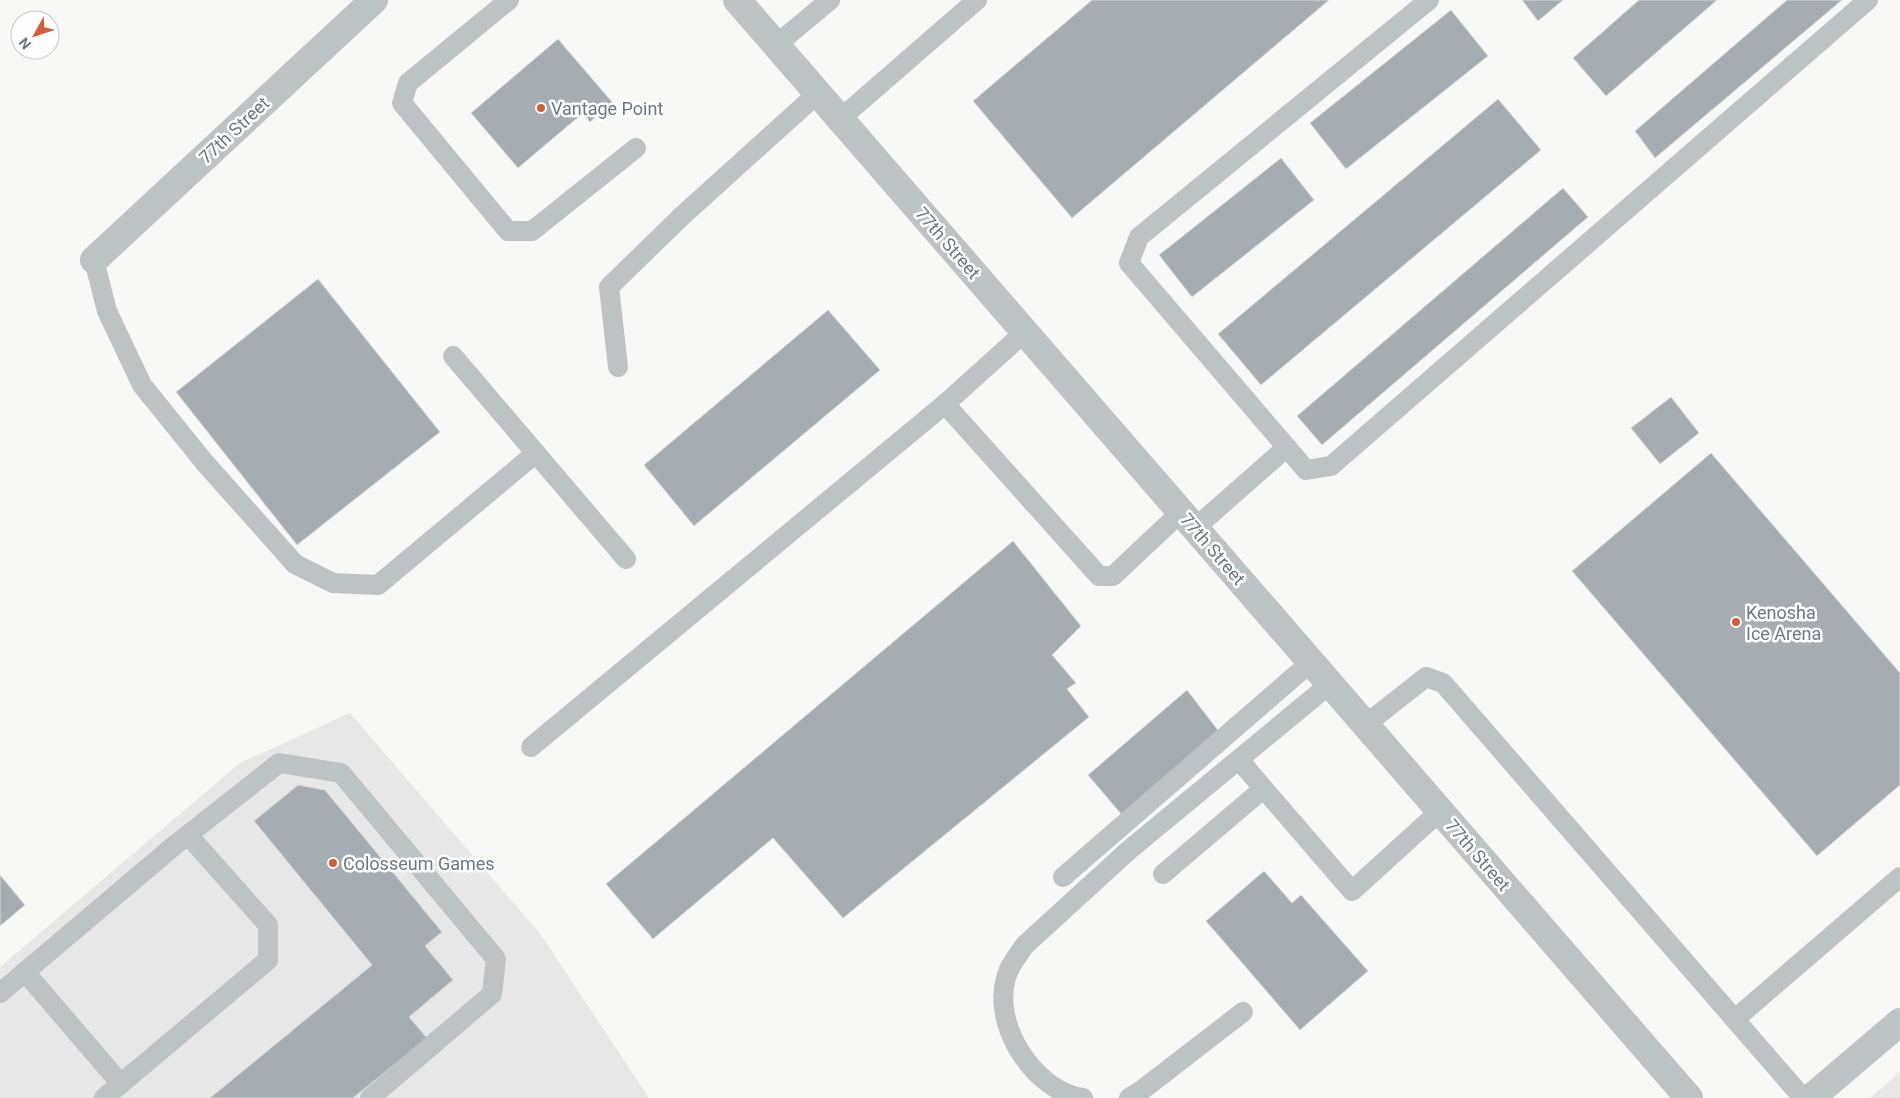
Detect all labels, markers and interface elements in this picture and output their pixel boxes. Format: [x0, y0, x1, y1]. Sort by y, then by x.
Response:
north arrow [10, 10, 60, 60]
text: N [16, 34, 34, 52]
street label: 77th Street [195, 92, 273, 168]
place label: Vantage Point [551, 98, 663, 119]
marker: Vantage Point [535, 102, 547, 114]
street label: 77th Street [911, 203, 985, 283]
street label: 77th Street [1176, 509, 1250, 589]
place label: Kenosha Ice Arena [1746, 602, 1821, 644]
marker: Kenosha Ice Arena [1730, 616, 1742, 628]
street label: 77th Street [1441, 815, 1515, 895]
place label: Colosseum Games [343, 853, 495, 874]
marker: Colosseum Games [327, 857, 339, 869]

